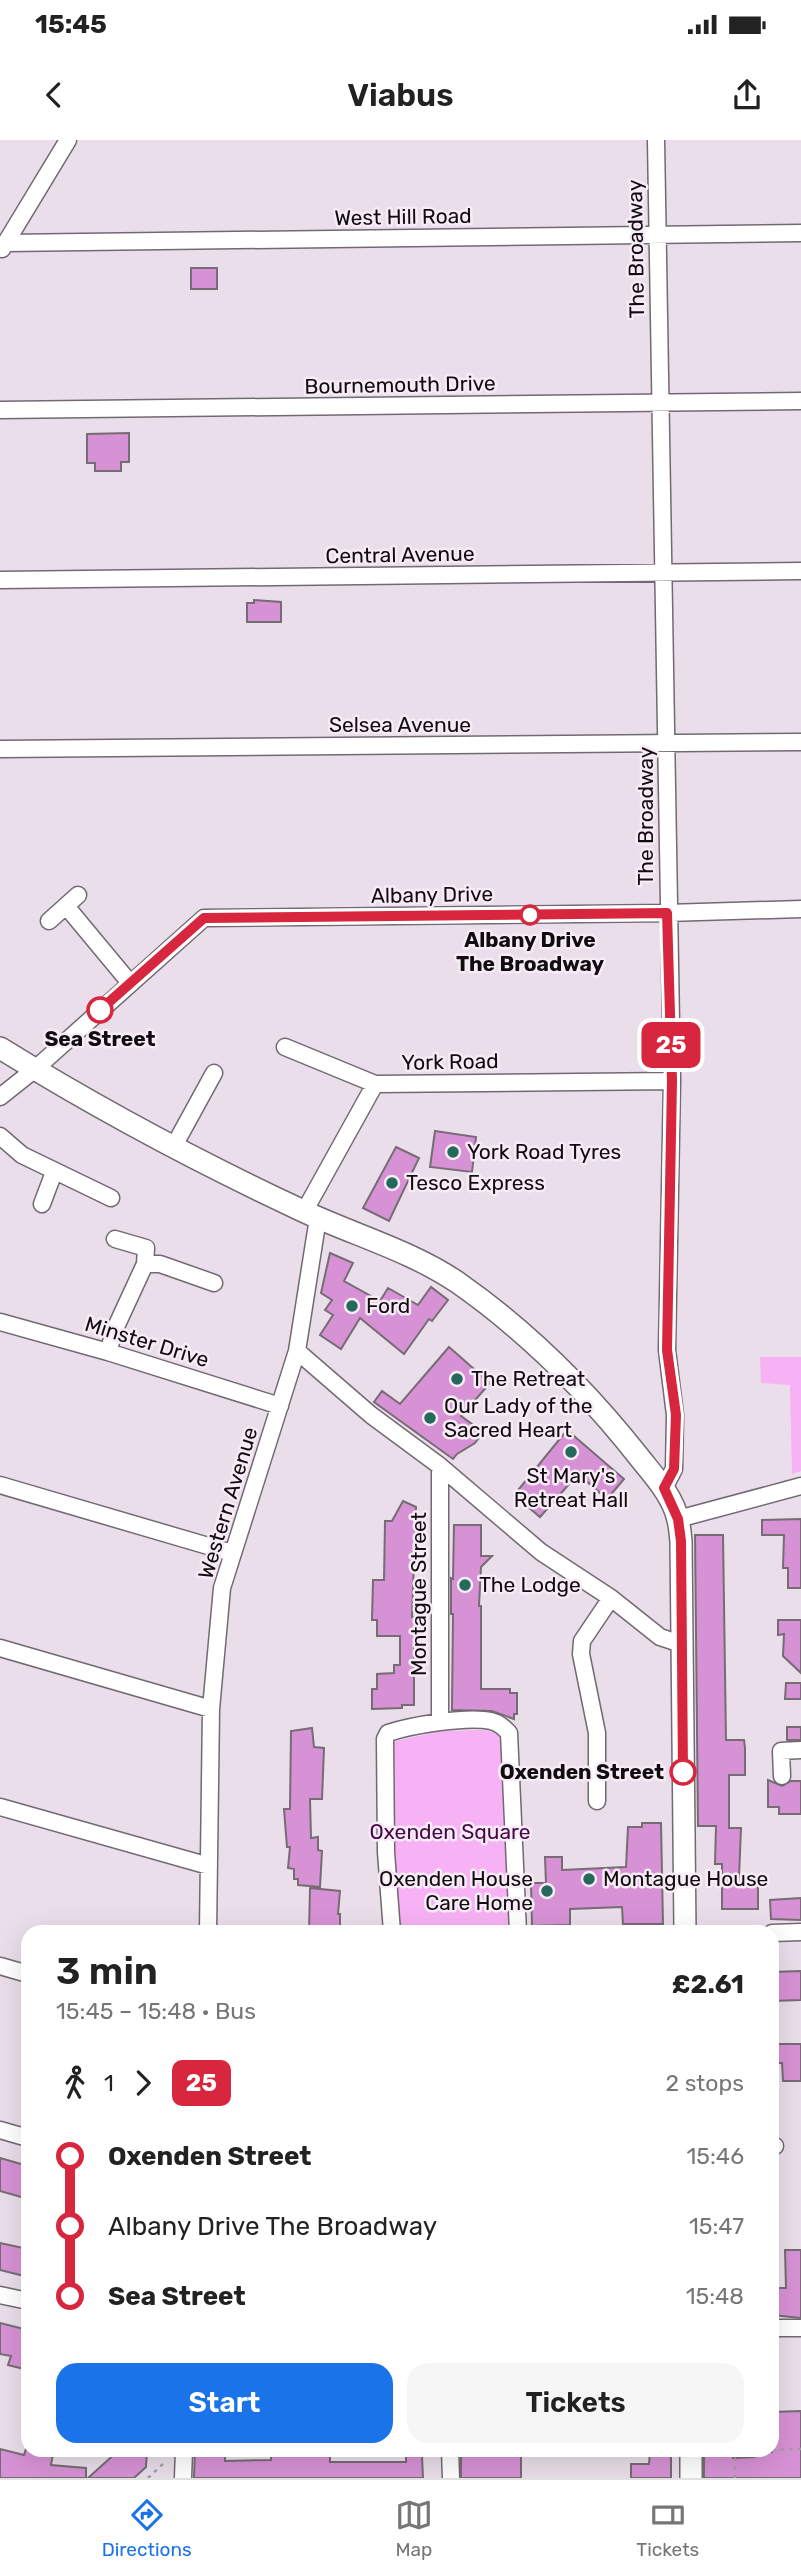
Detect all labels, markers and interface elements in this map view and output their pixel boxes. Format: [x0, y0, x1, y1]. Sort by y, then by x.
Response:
text: 15:45 [35, 9, 107, 40]
icon: back [35, 76, 73, 114]
text: Viabus [347, 76, 454, 114]
icon: share [728, 76, 766, 114]
street label: The Broadway [622, 179, 649, 319]
street label: West Hill Road [334, 203, 472, 230]
street label: Bournemouth Drive [304, 370, 496, 399]
street label: Central Avenue [325, 541, 475, 568]
street label: Selsea Avenue [329, 712, 471, 737]
street label: The Broadway [633, 746, 658, 885]
street label: Albany Drive [371, 881, 493, 908]
marker: Albany Drive The Broadway [520, 905, 540, 925]
place label: Albany Drive The Broadway [456, 927, 604, 976]
marker: Sea Street [87, 997, 113, 1023]
line badge: 25 [640, 1022, 702, 1068]
place label: Sea Street [44, 1026, 156, 1051]
text: 25 [655, 1031, 687, 1059]
street label: York Road [401, 1048, 499, 1075]
place label: York Road Tyres [467, 1139, 621, 1164]
marker: York Road Tyres [445, 1144, 461, 1160]
place label: Tesco Express [406, 1170, 545, 1195]
marker: Tesco Express [384, 1175, 400, 1191]
place label: Ford [366, 1293, 410, 1318]
marker: Ford [344, 1298, 360, 1314]
street label: Minster Drive [82, 1311, 212, 1372]
place label: The Retreat [471, 1366, 585, 1391]
marker: The Retreat [449, 1371, 465, 1387]
place label: Our Lady of the Sacred Heart [444, 1393, 593, 1442]
marker: Our Lady of the Sacred Heart [422, 1410, 438, 1426]
street label: Western Avenue [193, 1424, 263, 1582]
marker: St Mary's Retreat Hall [563, 1444, 579, 1460]
place label: St Mary's Retreat Hall [514, 1463, 628, 1512]
street label: Montague Street [406, 1512, 431, 1676]
place label: The Lodge [479, 1572, 581, 1597]
marker: The Lodge [457, 1577, 473, 1593]
place label: Oxenden Street [500, 1759, 664, 1784]
marker: Oxenden Street [670, 1759, 696, 1785]
park label: Oxenden Square [369, 1819, 531, 1844]
place label: Oxenden House Care Home [379, 1866, 533, 1915]
place label: Montague House [603, 1866, 768, 1891]
marker: Montague House [581, 1871, 597, 1887]
marker: Oxenden House Care Home [539, 1883, 555, 1899]
text: 3 min [56, 1948, 158, 1994]
text: £2.61 [672, 1969, 744, 2000]
text: 15:45 – 15:48 · Bus [56, 1997, 256, 2025]
icon: walk [56, 2064, 94, 2102]
icon: forward [124, 2064, 162, 2102]
text: 1 [104, 2069, 114, 2097]
text: 25 [186, 2069, 217, 2097]
text: 2 stops [666, 2069, 744, 2097]
text: Oxenden Street [108, 2141, 311, 2172]
text: 15:46 [686, 2142, 744, 2170]
text: Albany Drive The Broadway [108, 2211, 437, 2242]
text: 15:47 [689, 2212, 744, 2240]
text: Sea Street [108, 2281, 246, 2312]
text: 15:48 [686, 2282, 744, 2310]
button: Start [56, 2363, 393, 2443]
button: Tickets [407, 2363, 744, 2443]
tab: Directions [102, 2496, 192, 2561]
tab: Map [395, 2496, 433, 2561]
tab: Tickets [636, 2496, 699, 2561]

